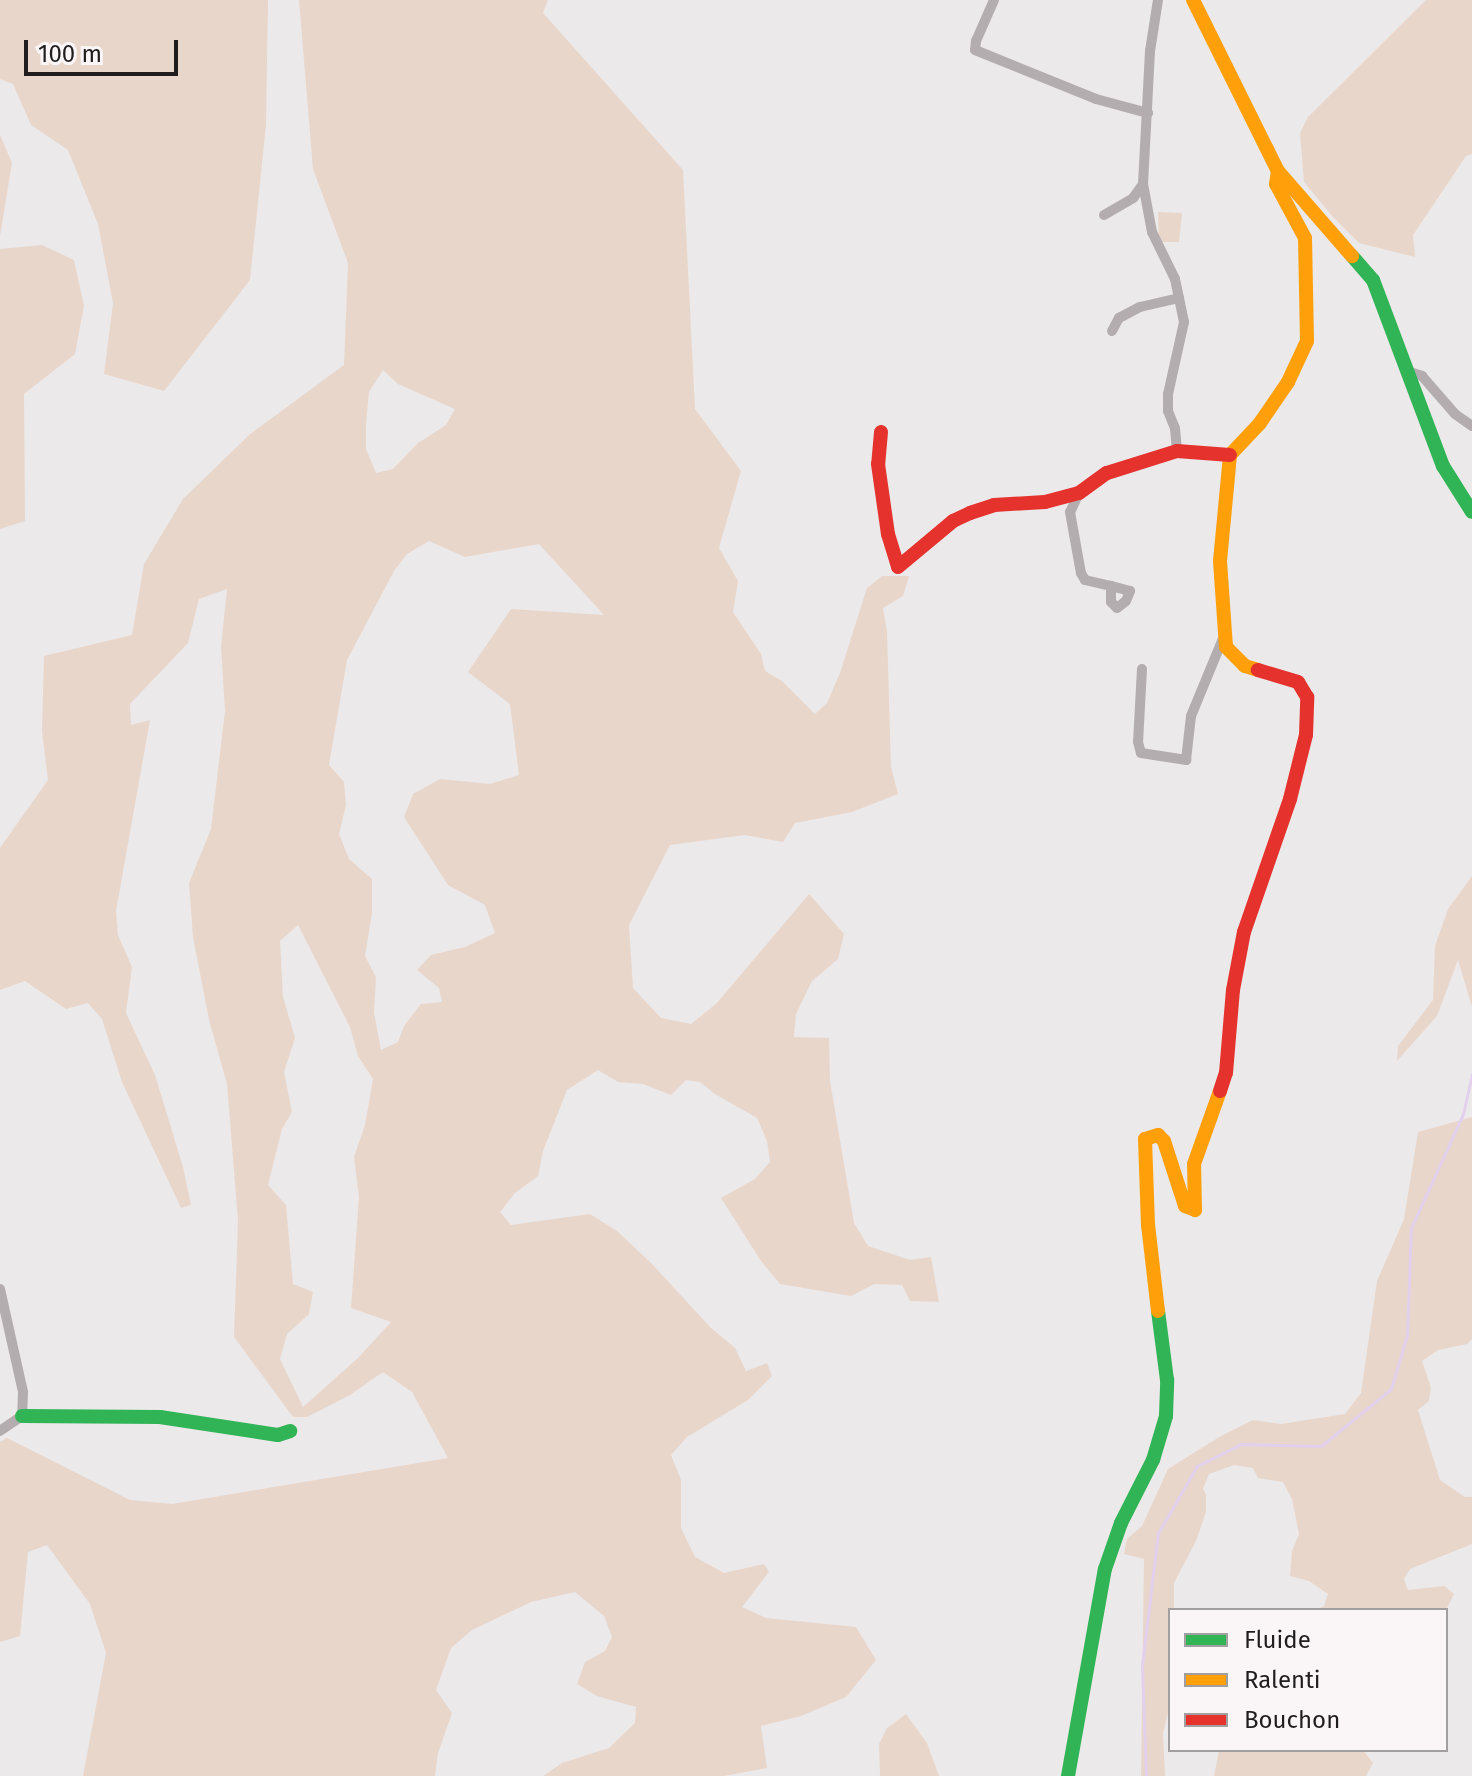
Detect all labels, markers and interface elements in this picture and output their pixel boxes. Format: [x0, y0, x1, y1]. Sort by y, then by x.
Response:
scale bar [28, 24, 182, 74]
text: 100 m [38, 40, 102, 68]
legend [1168, 1608, 1448, 1752]
text: Fluide [1244, 1626, 1311, 1654]
text: Ralenti [1244, 1666, 1321, 1694]
text: Bouchon [1244, 1706, 1340, 1734]

